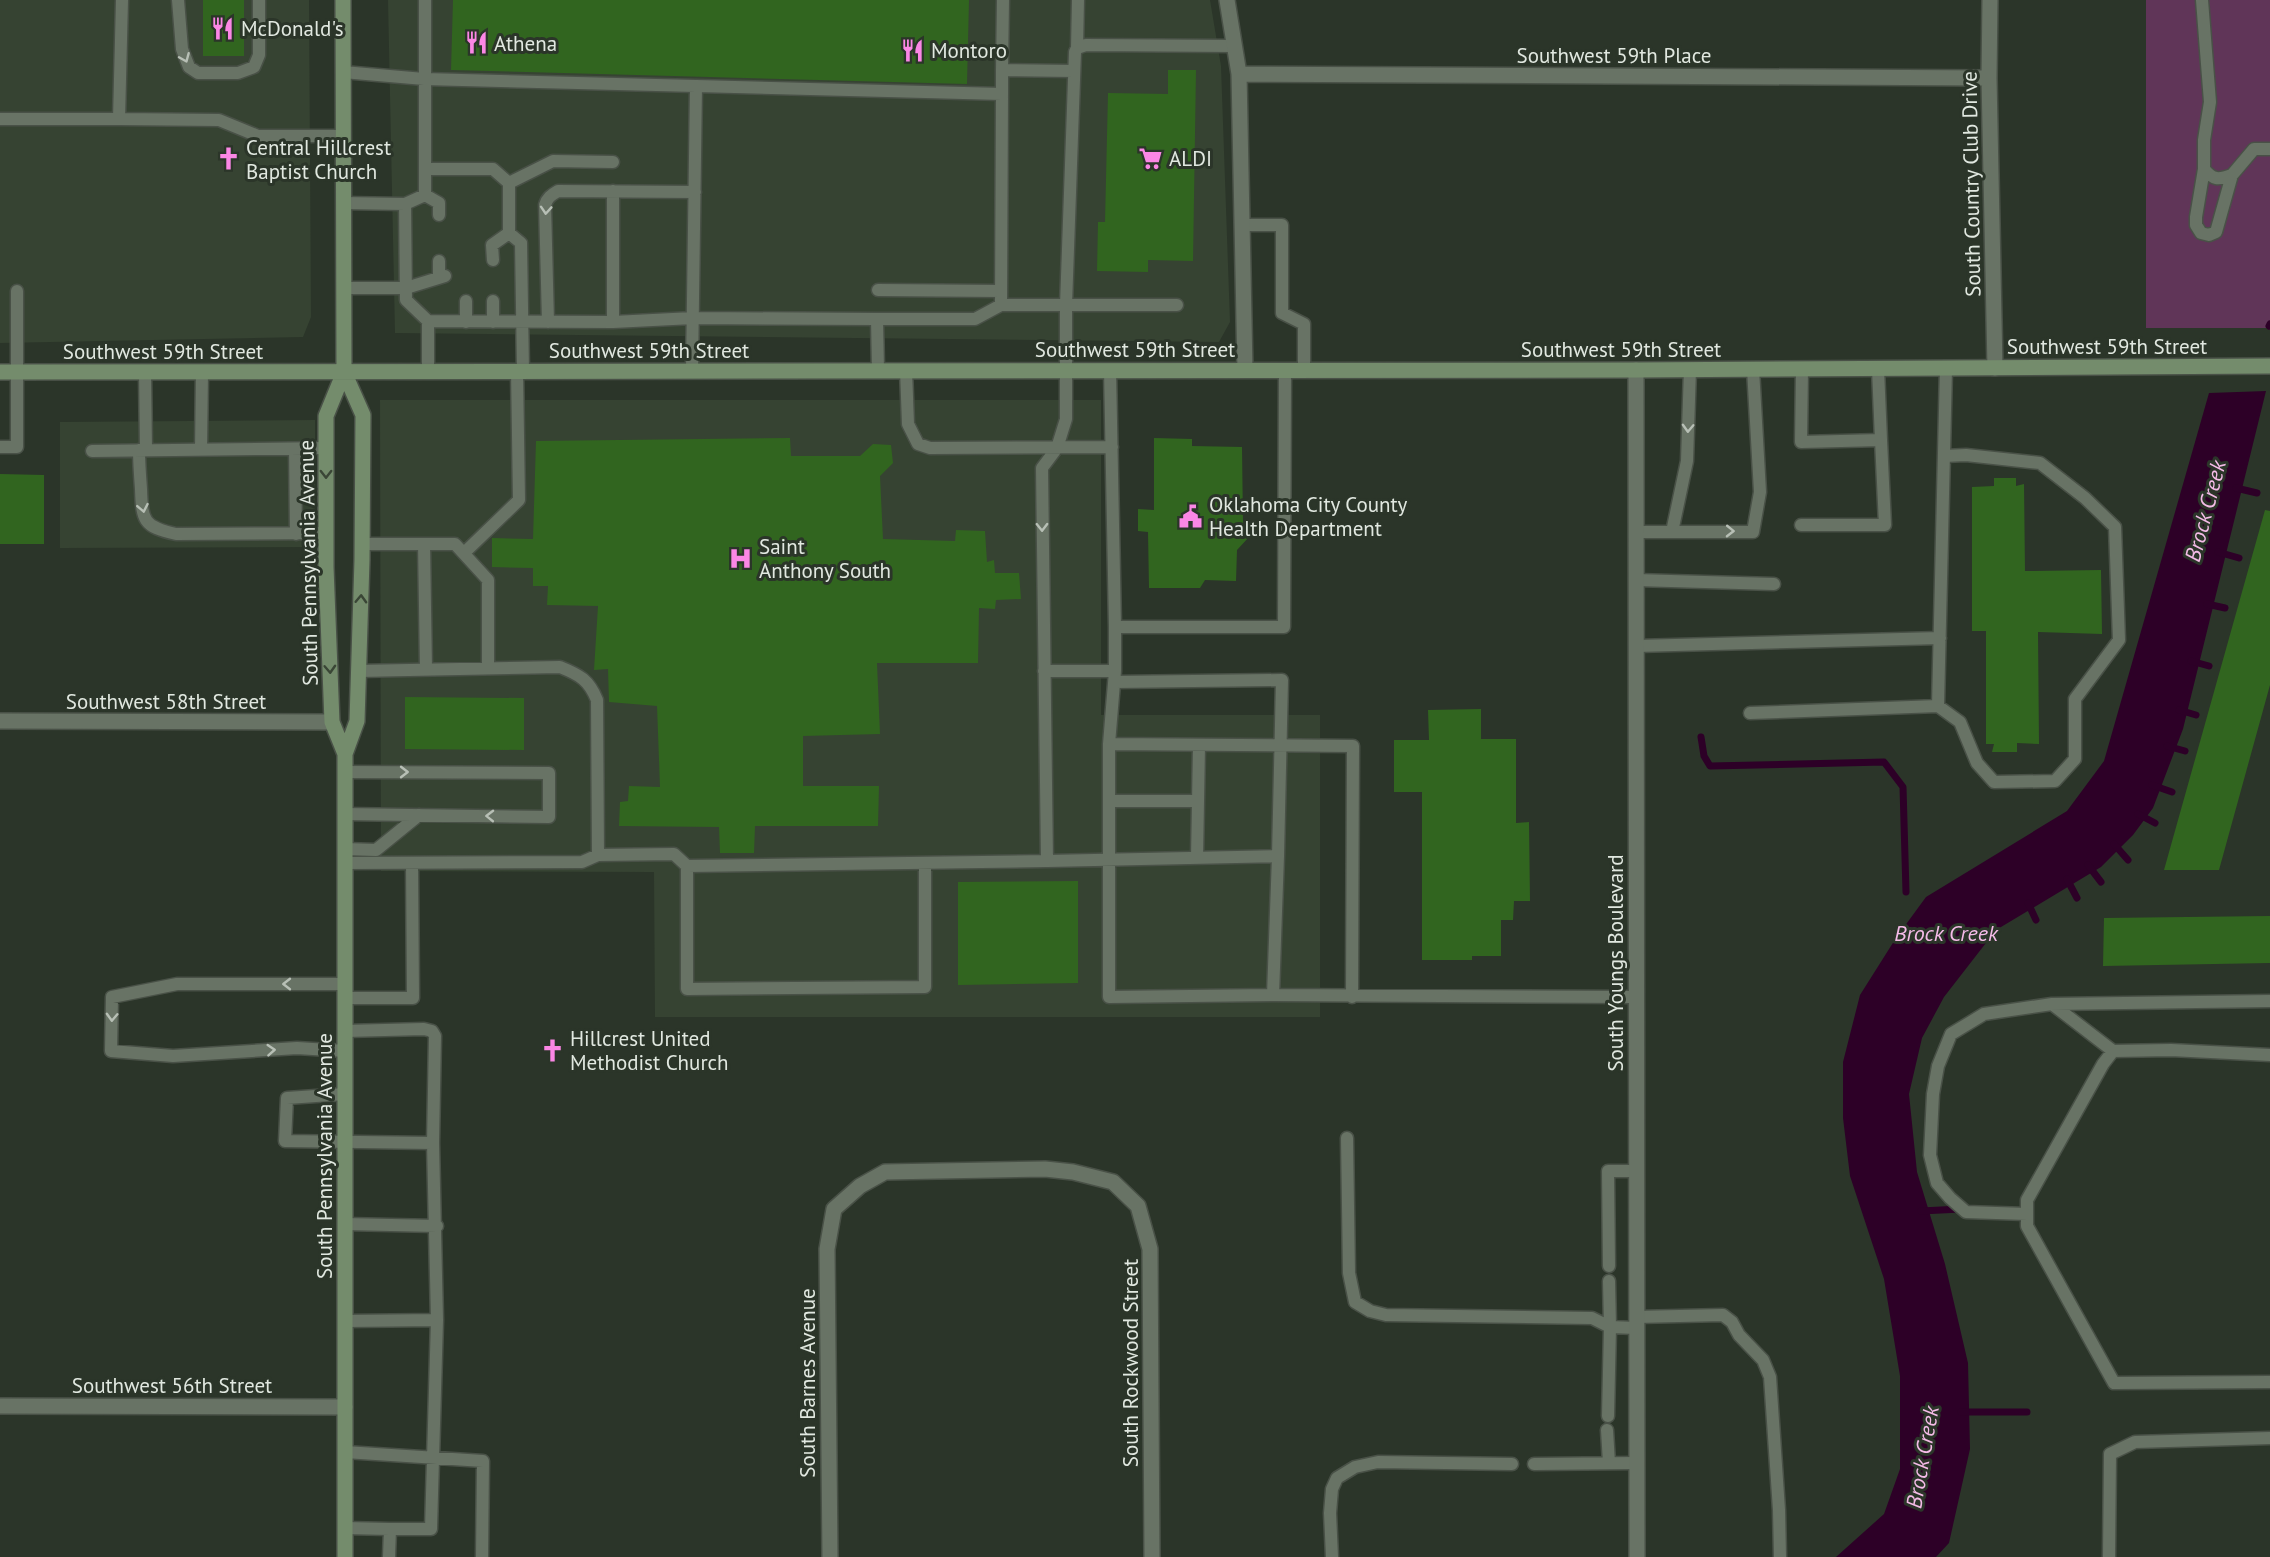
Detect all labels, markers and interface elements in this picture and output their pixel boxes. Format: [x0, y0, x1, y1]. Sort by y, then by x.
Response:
restaurant icon: McDonald's [210, 15, 236, 41]
place label: McDonald's [241, 15, 344, 42]
restaurant icon: Athena [463, 30, 489, 56]
place label: Athena [494, 30, 557, 57]
restaurant icon: Montoro [900, 37, 926, 63]
place label: Montoro [931, 37, 1007, 64]
street label: Southwest 59th Place [1517, 42, 1711, 69]
one-way arrow [178, 51, 190, 62]
street label: South Country Club Drive [1956, 71, 1986, 297]
place label: Central Hillcrest Baptist Church [246, 134, 391, 185]
supermarket icon: ALDI [1138, 145, 1164, 171]
place label: ALDI [1169, 145, 1212, 172]
church icon: Central Hillcrest Baptist Church [215, 146, 241, 172]
one-way arrow [540, 205, 553, 214]
street label: Southwest 59th Street [2007, 333, 2207, 360]
street label: Southwest 59th Street [1035, 336, 1235, 363]
street label: Southwest 59th Street [1521, 336, 1721, 363]
street label: Southwest 59th Street [549, 337, 749, 364]
street label: Southwest 59th Street [63, 338, 263, 365]
one-way arrow [1682, 423, 1694, 432]
street label: South Pennsylvania Avenue [292, 440, 324, 686]
water label: Brock Creek [2178, 456, 2232, 565]
one-way arrow [320, 470, 332, 479]
place label: Oklahoma City County Health Department [1209, 491, 1408, 542]
one-way arrow [136, 503, 149, 513]
public building icon: Oklahoma City County Health Department [1178, 503, 1204, 529]
one-way arrow [1036, 522, 1049, 531]
one-way arrow [1726, 525, 1735, 538]
place label: Saint Anthony South [759, 533, 891, 584]
hospital icon: Saint Anthony South [728, 545, 754, 571]
one-way arrow [354, 595, 367, 604]
one-way arrow [323, 665, 336, 674]
street label: Southwest 58th Street [66, 688, 266, 715]
one-way arrow [399, 766, 408, 779]
one-way arrow [486, 810, 495, 822]
street label: South Youngs Boulevard [1602, 854, 1629, 1072]
water label: Brock Creek [1894, 919, 1999, 947]
one-way arrow [282, 978, 291, 990]
one-way arrow [106, 1012, 118, 1021]
place label: Hillcrest United Methodist Church [570, 1025, 729, 1076]
street label: South Pennsylvania Avenue [311, 1033, 338, 1279]
church icon: Hillcrest United Methodist Church [539, 1037, 565, 1063]
one-way arrow [267, 1043, 276, 1056]
street label: South Rockwood Street [1117, 1259, 1144, 1467]
street label: South Barnes Avenue [794, 1288, 821, 1478]
street label: Southwest 56th Street [72, 1372, 272, 1399]
water label: Brock Creek [1899, 1402, 1945, 1510]

